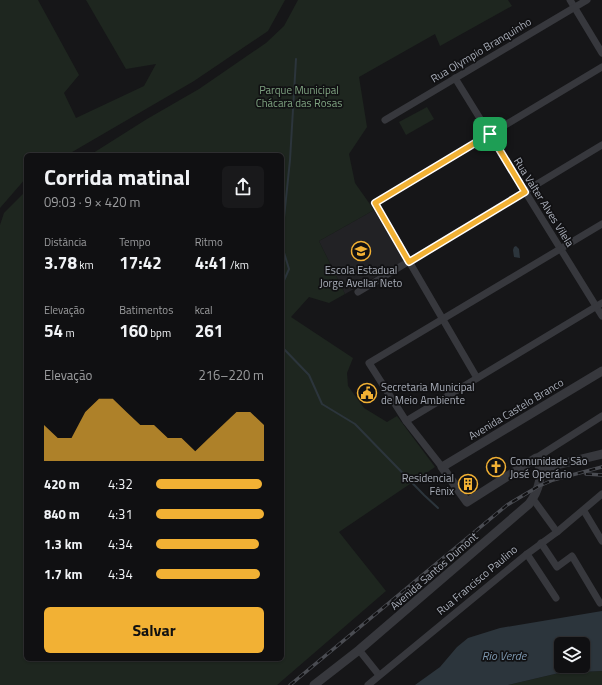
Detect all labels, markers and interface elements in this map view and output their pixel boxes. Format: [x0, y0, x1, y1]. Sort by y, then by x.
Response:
street label: Rua Olympio Branquinho [428, 13, 535, 86]
park label: Parque Municipal Chácara das Rosas [256, 82, 342, 111]
pin [473, 117, 507, 151]
icon: arrive [479, 123, 501, 145]
street label: Rua Valter Alves Vilela [510, 154, 578, 250]
text: Corrida matinal [44, 160, 190, 194]
button: share [222, 166, 264, 208]
text: 09:03 · 9 × 420 m [44, 192, 140, 212]
text: Distância [44, 234, 87, 250]
text: Tempo [119, 234, 150, 250]
text: Ritmo [195, 234, 223, 250]
school or university icon: Escola Estadual Jorge Avellar Neto [350, 240, 372, 262]
text: 3.78 [44, 250, 77, 276]
text: 17:42 [119, 250, 162, 276]
text: 4:41 [195, 250, 228, 276]
text: km [77, 257, 94, 273]
text: /km [228, 257, 249, 273]
place label: Escola Estadual Jorge Avellar Neto [320, 262, 403, 291]
text: Elevação [44, 302, 85, 318]
text: Batimentos [119, 302, 173, 318]
text: kcal [195, 302, 213, 318]
text: 54 [44, 318, 63, 344]
text: 160 [119, 318, 148, 344]
text: 261 [195, 318, 223, 344]
text: m [63, 325, 75, 341]
text: bpm [148, 325, 171, 341]
text: Elevação [44, 365, 92, 385]
text: 216–220 m [198, 365, 264, 385]
street label: Avenida Castelo Branco [465, 374, 567, 444]
place label: Secretaria Municipal de Meio Ambiente [381, 379, 475, 408]
public building icon: Secretaria Municipal de Meio Ambiente [356, 382, 378, 404]
place label: Comunidade São José Operário [510, 453, 588, 482]
church icon: Comunidade São José Operário [485, 456, 507, 478]
place label: Residencial Fênix [402, 470, 454, 499]
building icon: Residencial Fênix [457, 473, 479, 495]
text: 420 m [44, 474, 80, 494]
text: 4:32 [108, 474, 133, 494]
text: 840 m [44, 504, 80, 524]
text: 4:31 [108, 504, 133, 524]
street label: Avenida Santos Dumont [387, 528, 481, 614]
text: 1.3 km [44, 534, 82, 554]
text: 4:34 [108, 534, 133, 554]
street label: Rua Francisco Paulino [433, 541, 521, 619]
text: 1.7 km [44, 564, 82, 584]
text: 4:34 [108, 564, 133, 584]
button: Salvar [44, 607, 264, 653]
map controls [554, 637, 590, 673]
button: layers [554, 637, 590, 673]
water label: Rio Verde [482, 646, 528, 665]

